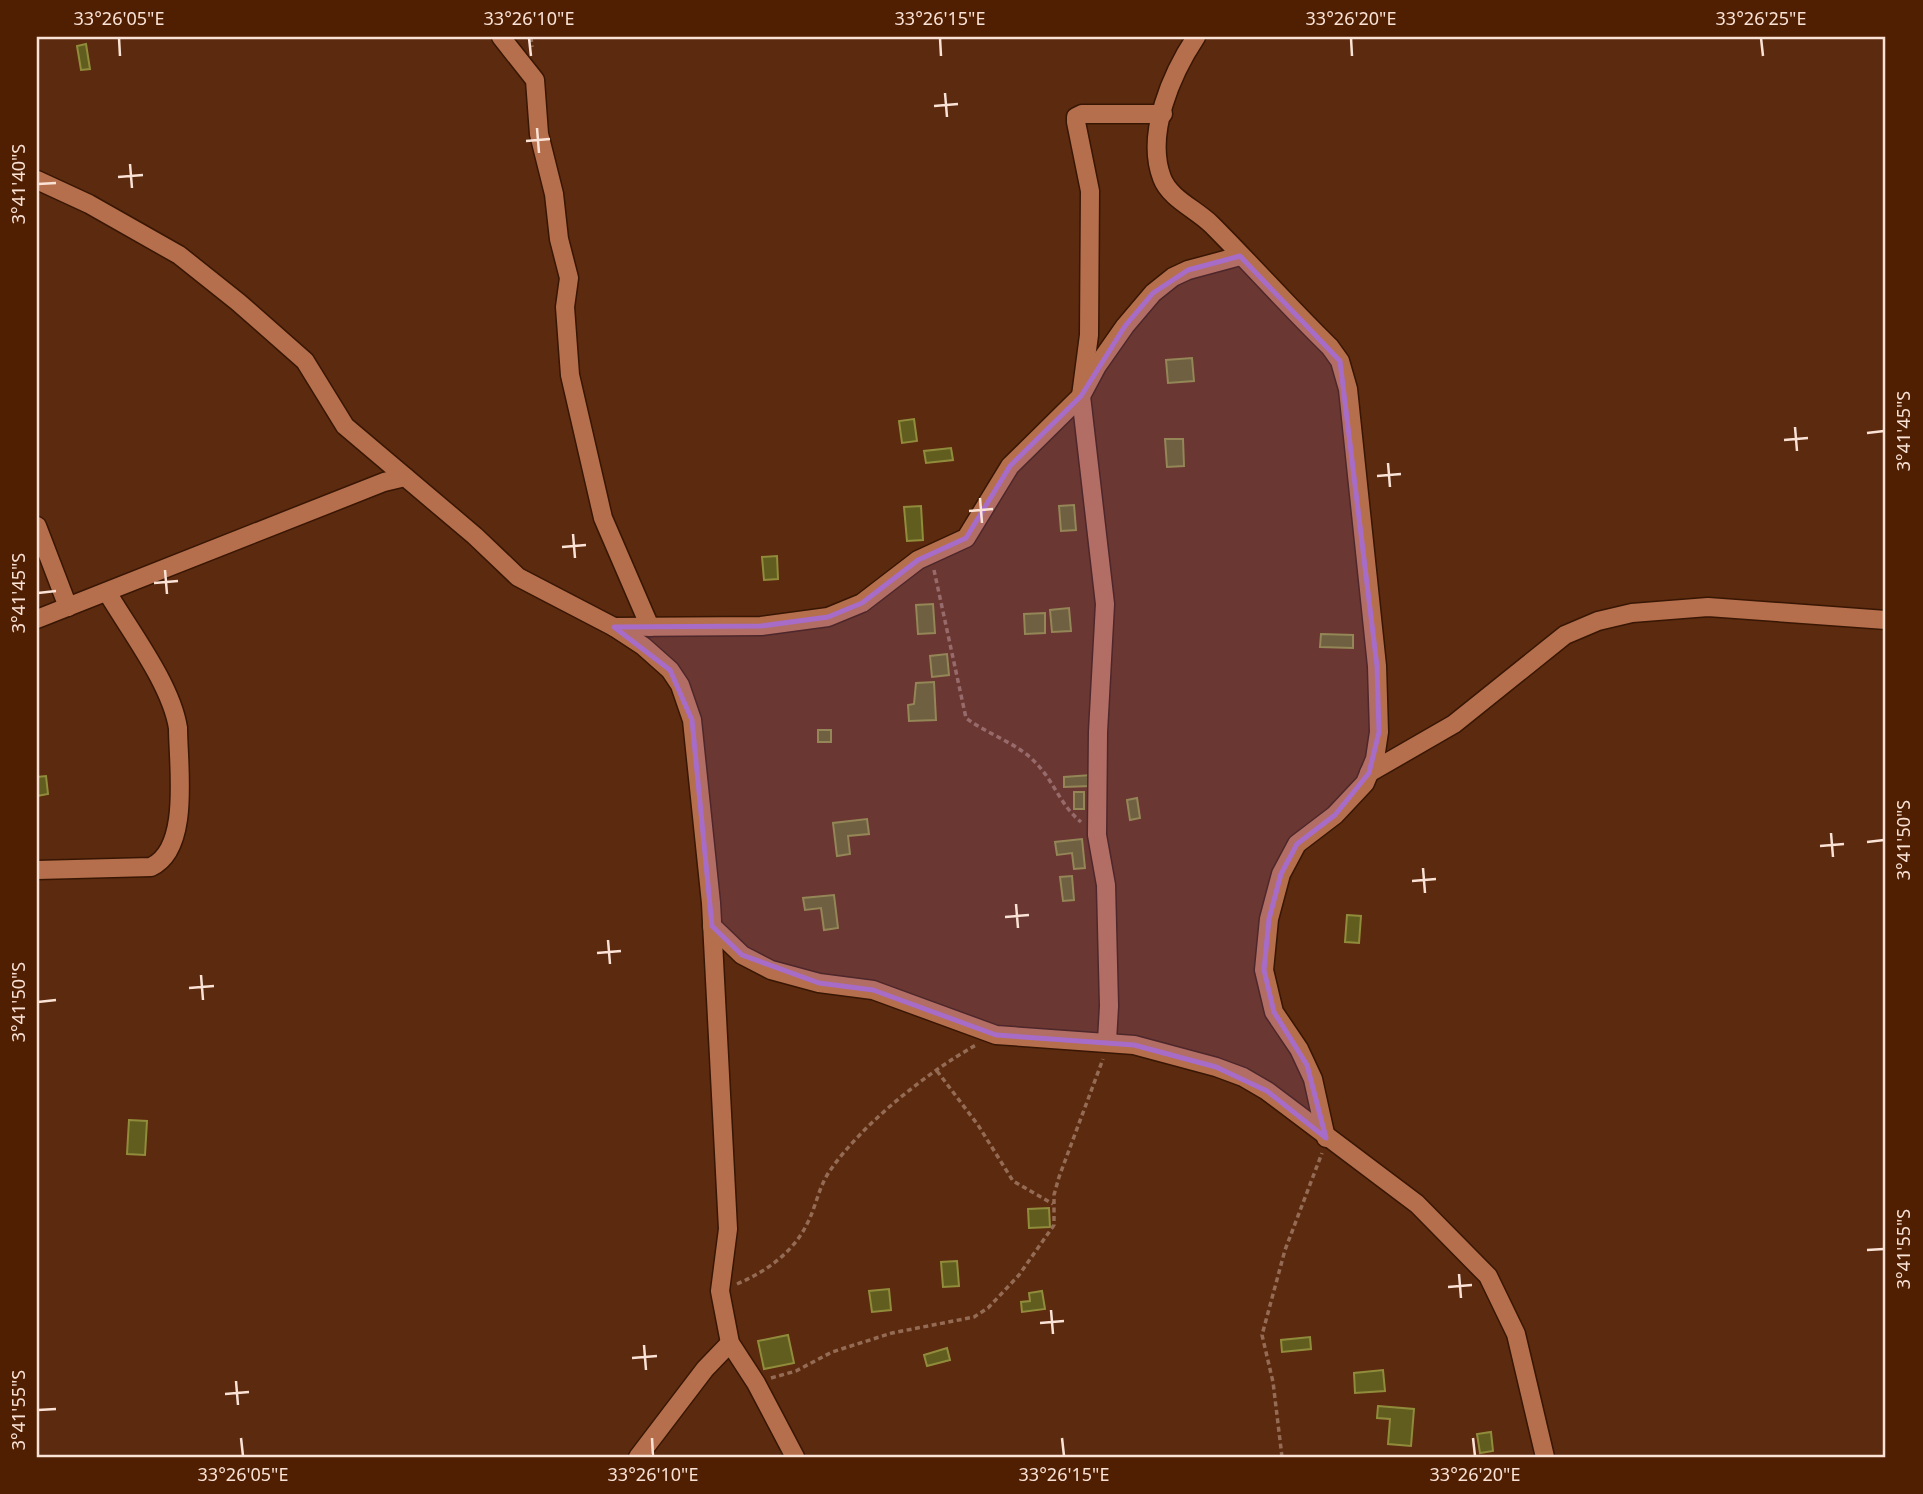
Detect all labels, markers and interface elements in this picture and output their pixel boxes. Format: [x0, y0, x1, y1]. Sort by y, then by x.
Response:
text: 33°26'05"E [74, 6, 164, 30]
text: 33°26'10"E [484, 6, 574, 30]
text: 33°26'15"E [895, 6, 985, 30]
text: 33°26'20"E [1306, 6, 1396, 30]
text: 33°26'25"E [1716, 6, 1806, 30]
text: 3°41'40"S [6, 144, 30, 224]
text: 3°41'45"S [1891, 391, 1915, 471]
text: 3°41'45"S [6, 553, 30, 633]
text: 3°41'50"S [1891, 800, 1915, 880]
text: 3°41'50"S [6, 962, 30, 1042]
text: 3°41'55"S [1891, 1209, 1915, 1289]
text: 3°41'55"S [6, 1370, 30, 1450]
text: 33°26'05"E [198, 1462, 288, 1486]
text: 33°26'10"E [608, 1462, 698, 1486]
text: 33°26'15"E [1019, 1462, 1109, 1486]
text: 33°26'20"E [1430, 1462, 1520, 1486]

